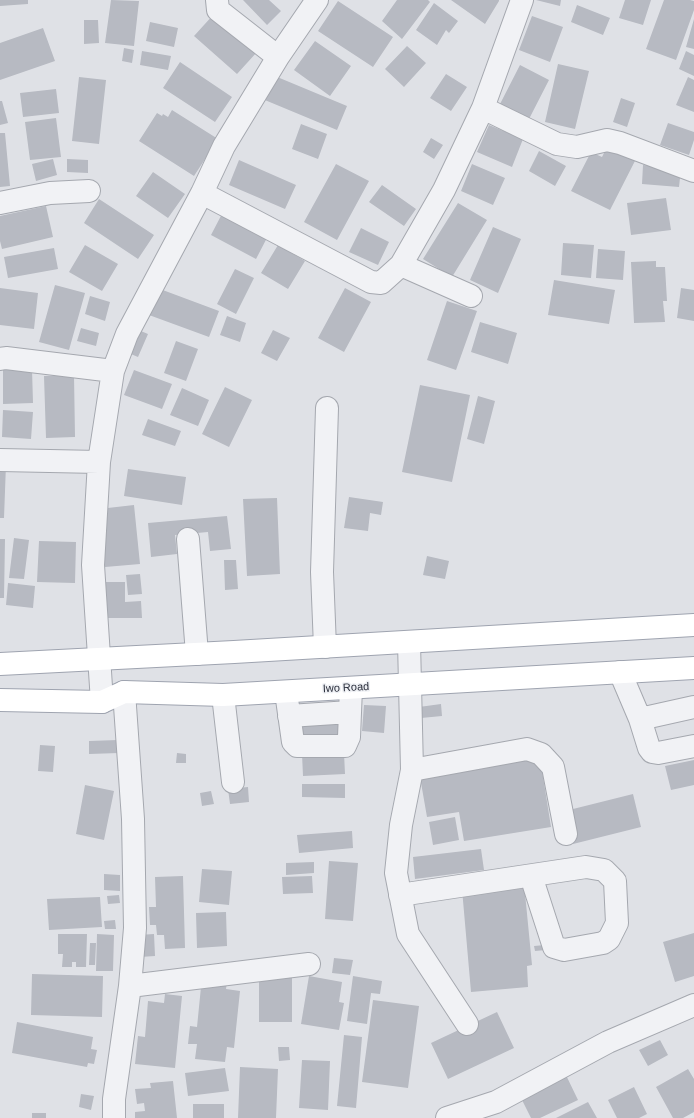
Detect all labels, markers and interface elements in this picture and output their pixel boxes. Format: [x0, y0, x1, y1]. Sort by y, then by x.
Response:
street label: Iwo Road [322, 680, 370, 696]

